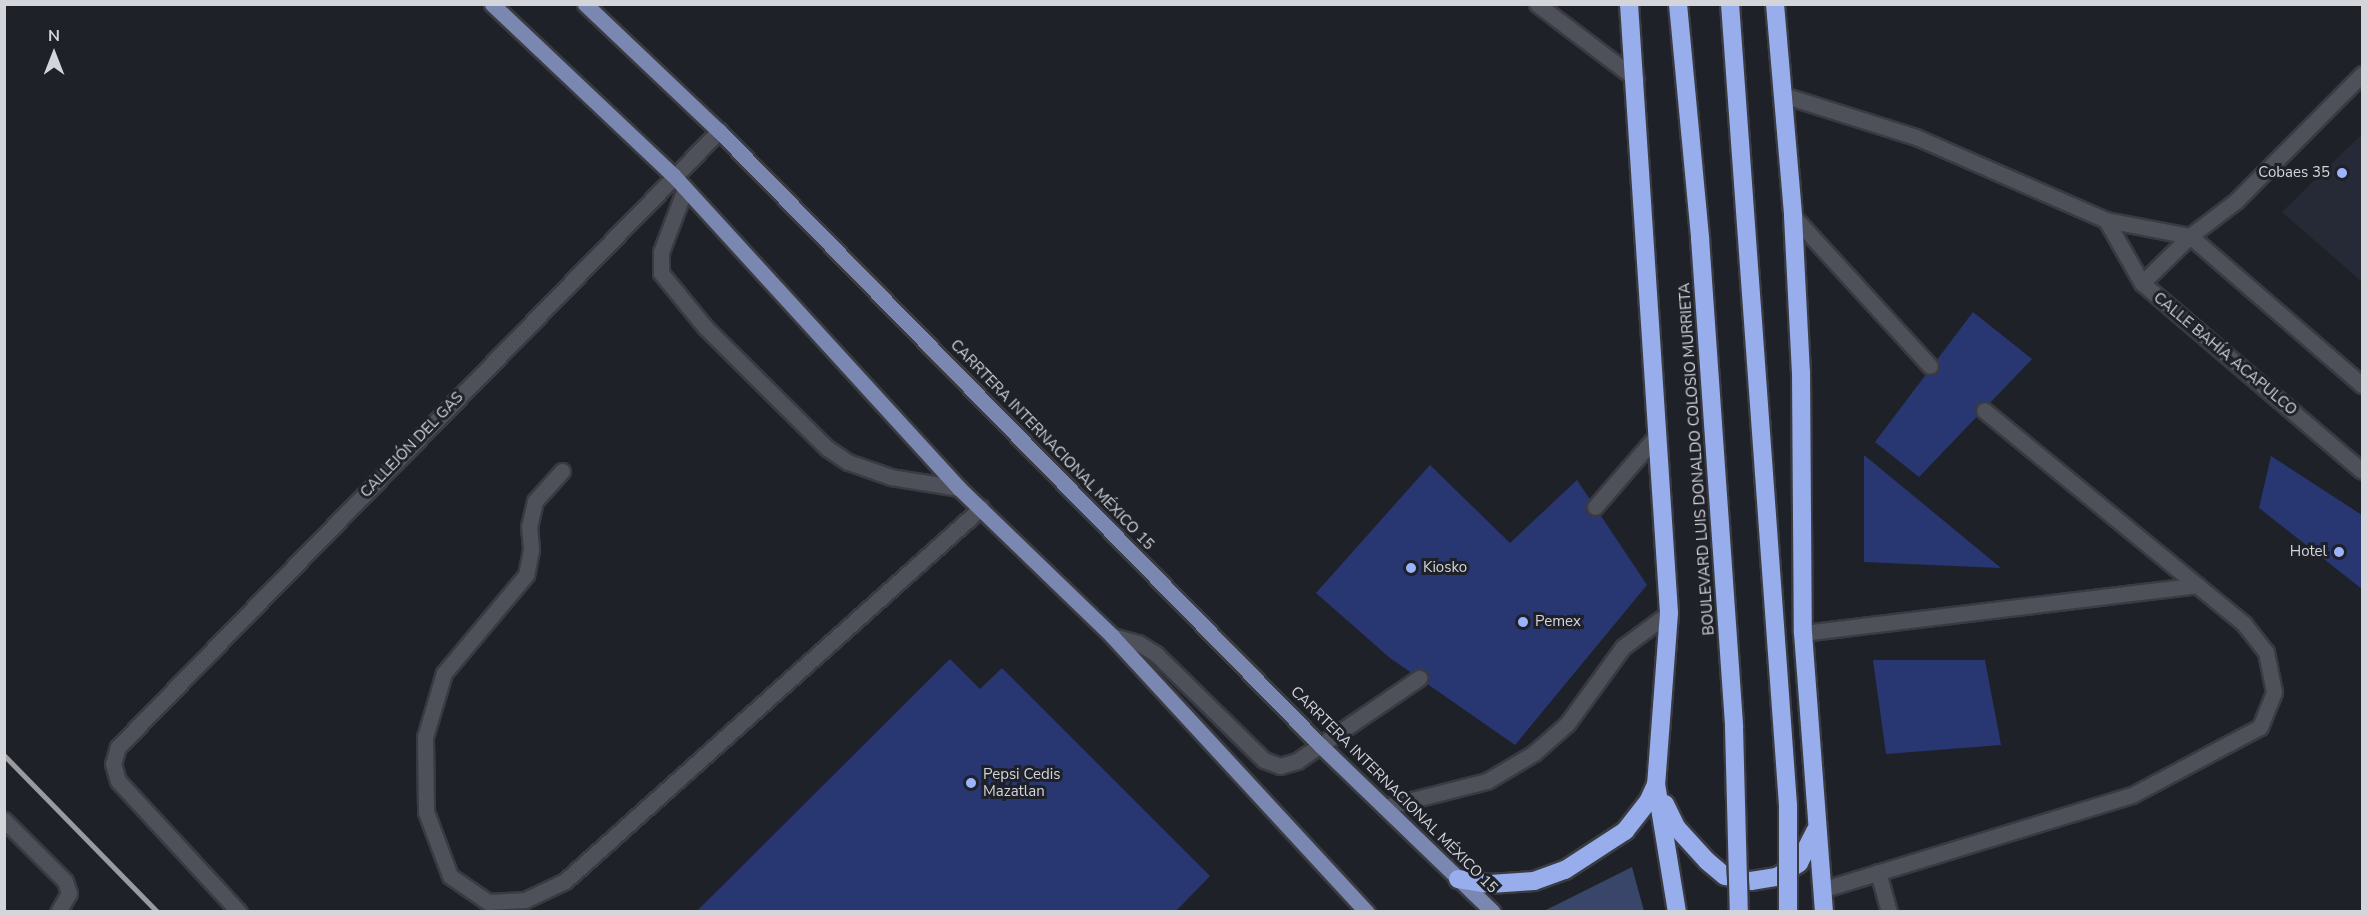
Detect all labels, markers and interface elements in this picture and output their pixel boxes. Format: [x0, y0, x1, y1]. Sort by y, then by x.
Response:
north arrow [24, 24, 84, 84]
text: N [48, 25, 60, 47]
place label: Cobaes 35 [2258, 164, 2330, 182]
marker: Cobaes 35 [2335, 166, 2349, 180]
street label: BOULEVARD LUIS DONALDO COLOSIO MURRIETA [1676, 282, 1718, 636]
street label: CALLE BAHÍA ACAPULCO [2150, 289, 2300, 419]
street label: CARRTERA INTERNACIONAL MÉXICO 15 [946, 336, 1158, 554]
street label: CALLEJÓN DEL GAS [357, 388, 467, 502]
place label: Hotel [2290, 543, 2327, 561]
marker: Hotel [2332, 545, 2346, 559]
place label: Kiosko [1423, 559, 1467, 577]
marker: Kiosko [1404, 561, 1418, 575]
place label: Pemex [1535, 613, 1581, 631]
marker: Pemex [1516, 615, 1530, 629]
street label: CARRTERA INTERNACIONAL MÉXICO 15 [1287, 683, 1501, 897]
place label: Pepsi Cedis Mazatlan [983, 765, 1060, 800]
marker: Pepsi Cedis Mazatlan [964, 776, 978, 790]

